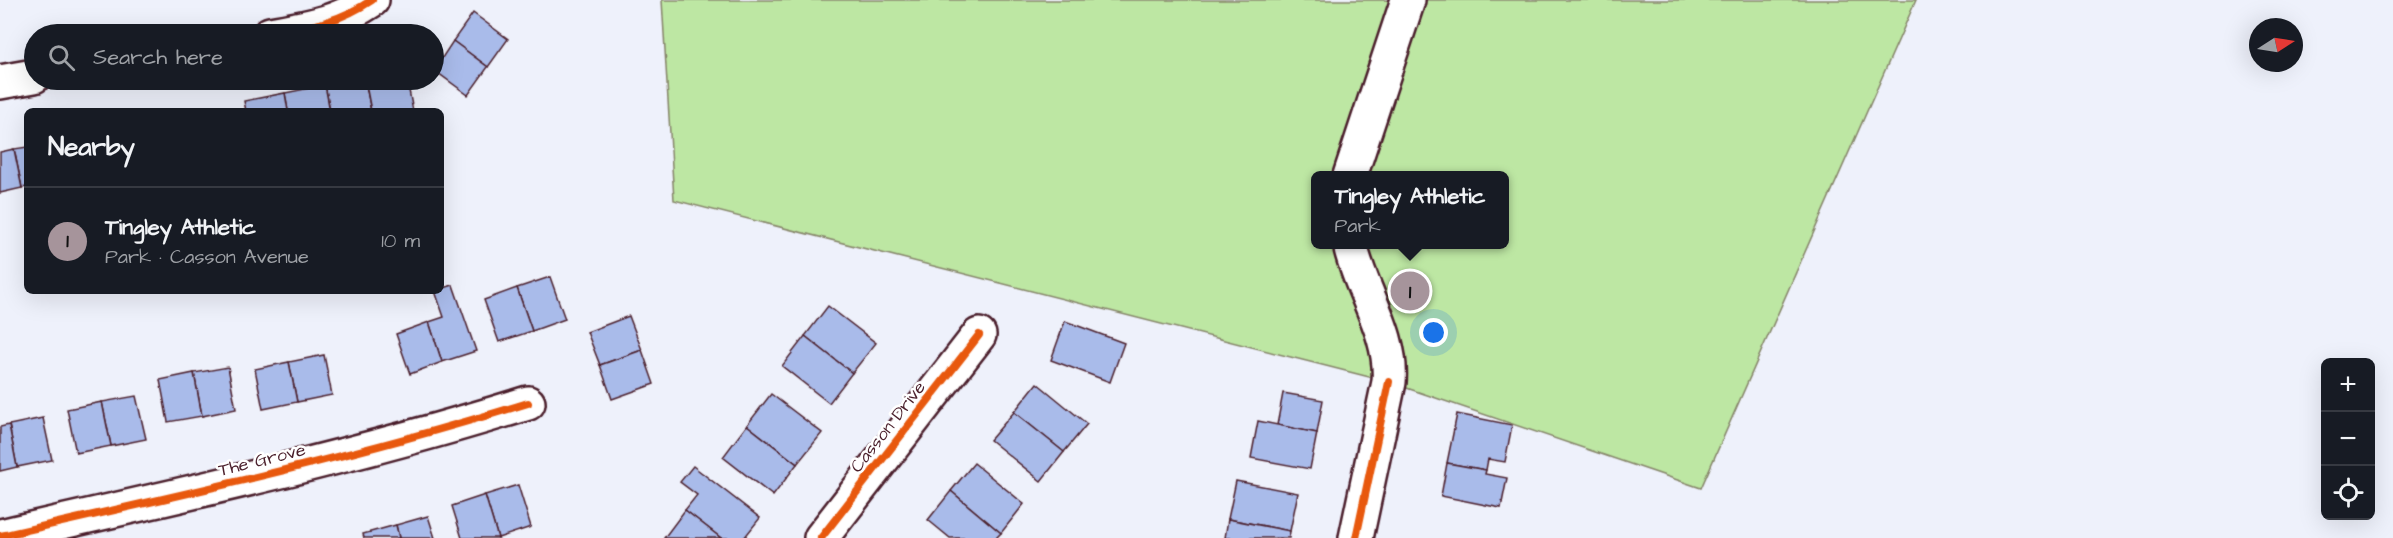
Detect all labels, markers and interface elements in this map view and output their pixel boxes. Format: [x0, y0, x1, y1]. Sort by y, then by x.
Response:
north arrow [2249, 18, 2303, 72]
search box [24, 24, 444, 90]
icon: search [45, 41, 78, 74]
text: Search here [93, 42, 223, 73]
text: Nearby [48, 129, 135, 165]
popup [1311, 171, 1509, 249]
text: Tingley Athletic [1334, 181, 1486, 212]
text: Tingley Athletic [105, 212, 256, 243]
text: Park [1334, 212, 1381, 240]
text: 1 [66, 227, 69, 255]
text: 10 m [381, 227, 420, 255]
text: Park · Casson Avenue [105, 243, 309, 271]
pin: 1 [1390, 268, 1430, 314]
your location [1419, 318, 1448, 347]
map controls [2321, 358, 2375, 520]
button: + [2321, 358, 2375, 412]
street label: Casson Drive [844, 376, 932, 478]
button: − [2321, 412, 2375, 466]
street label: The Grove [216, 437, 308, 483]
button: locate [2321, 466, 2375, 520]

